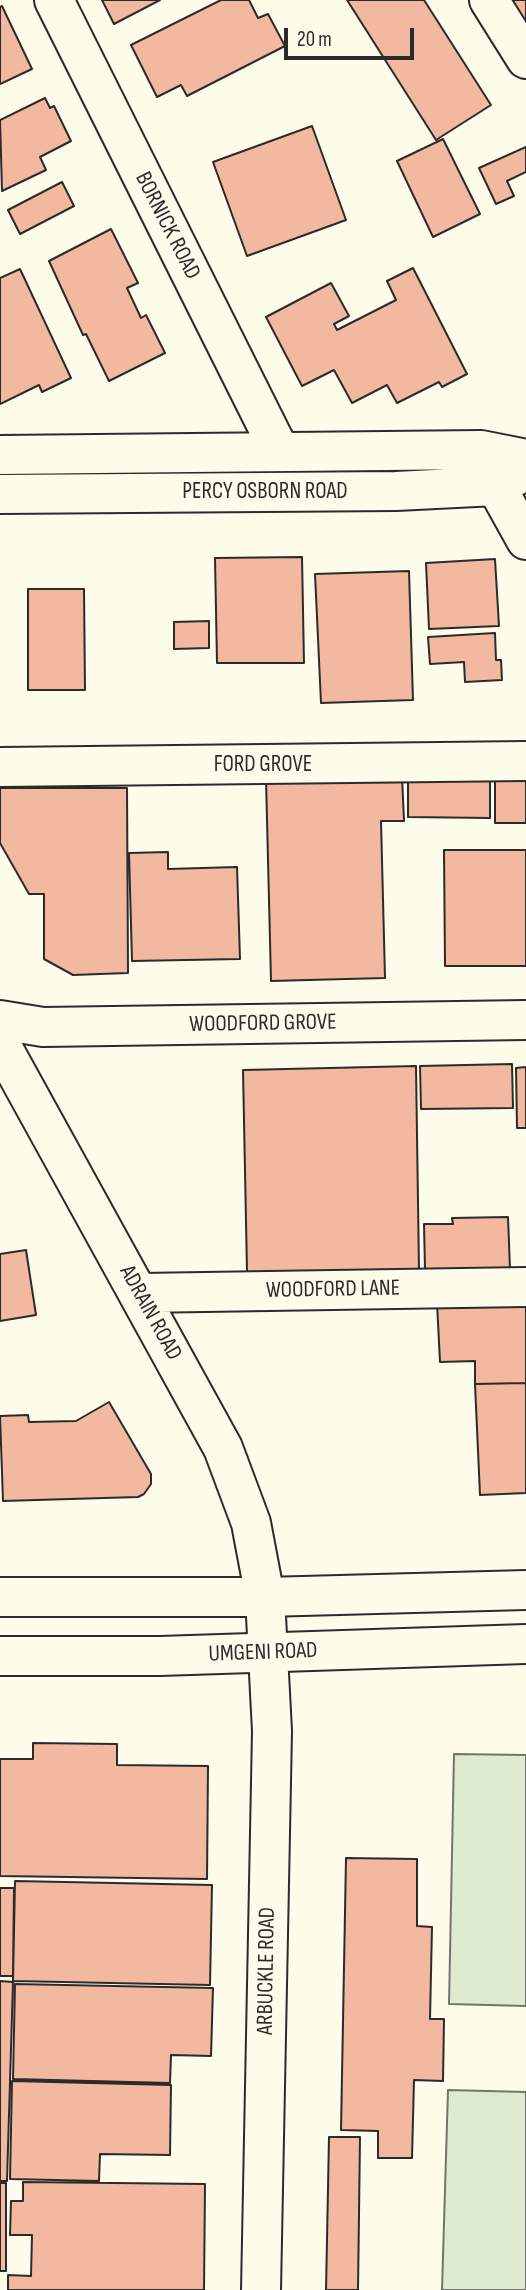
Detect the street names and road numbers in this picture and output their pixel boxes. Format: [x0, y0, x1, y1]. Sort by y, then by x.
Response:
street label: BORNICK ROAD [128, 168, 206, 284]
street label: PERCY OSBORN ROAD [182, 478, 348, 506]
street label: FORD GROVE [214, 751, 312, 779]
street label: WOODFORD GROVE [189, 1009, 337, 1039]
street label: ADRAIN ROAD [113, 1261, 187, 1365]
street label: WOODFORD LANE [266, 1275, 400, 1305]
street label: UMGENI ROAD [208, 1637, 318, 1669]
street label: ARBUCKLE ROAD [252, 1907, 282, 2035]

